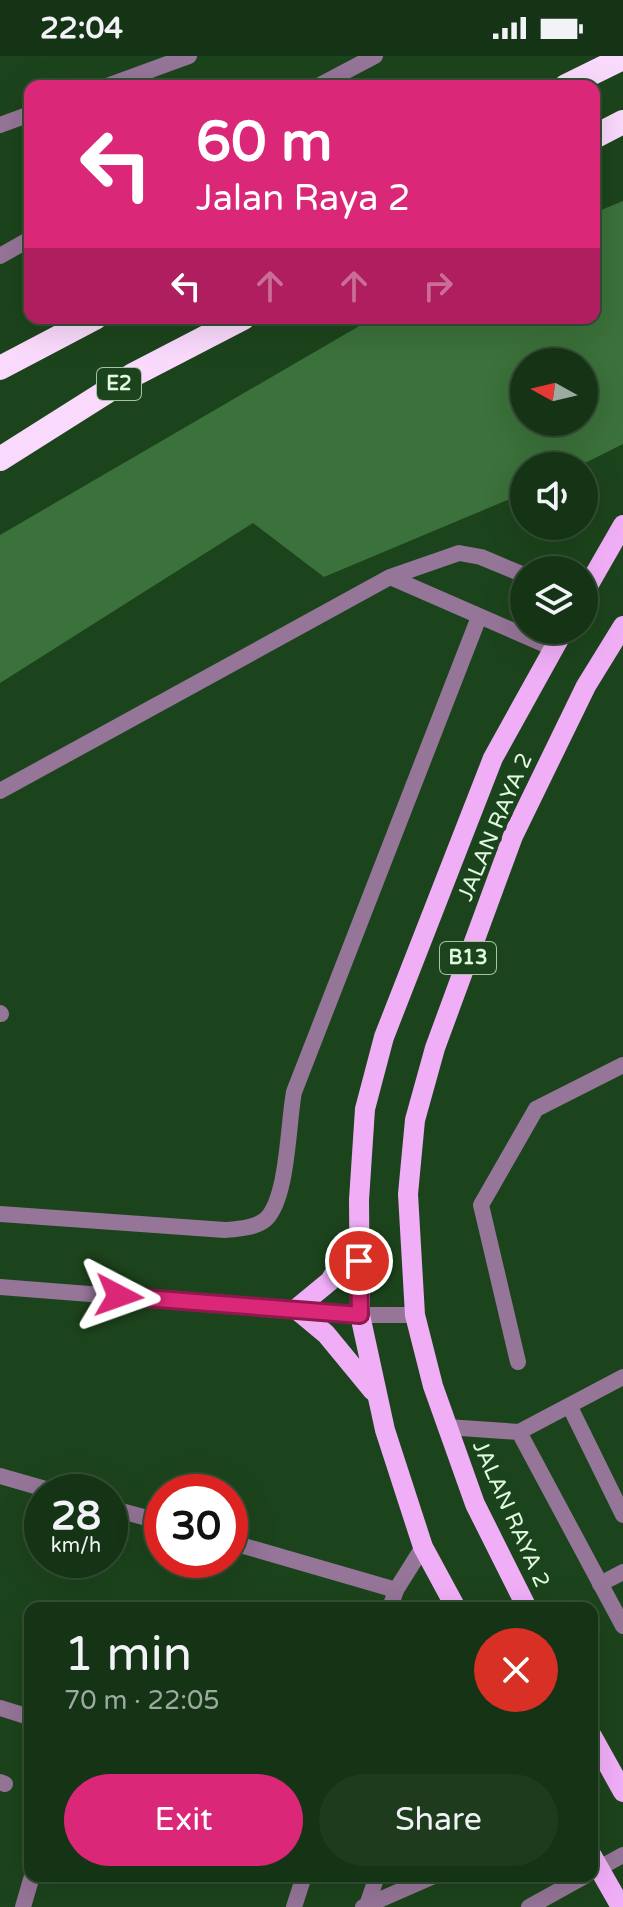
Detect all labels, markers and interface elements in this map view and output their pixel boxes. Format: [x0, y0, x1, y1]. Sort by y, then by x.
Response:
text: 22:04 [40, 10, 123, 47]
text: 60 m [196, 109, 332, 176]
icon: left [64, 112, 168, 216]
text: Jalan Raya 2 [196, 177, 410, 220]
icon: left [164, 264, 208, 308]
icon: ahead [248, 264, 292, 308]
icon: ahead [332, 264, 376, 308]
icon: right [416, 264, 460, 308]
north arrow [510, 348, 598, 436]
map controls [510, 348, 598, 644]
road number: E2 [97, 368, 141, 400]
button: sound [510, 452, 598, 540]
button: layers [510, 556, 598, 644]
street label: JALAN RAYA 2 [452, 749, 538, 905]
road number: B13 [440, 942, 496, 974]
pin [325, 1227, 393, 1295]
icon: arrive [337, 1239, 381, 1283]
position arrow [77, 1254, 161, 1338]
street label: JALAN RAYA 2 [467, 1436, 555, 1592]
speed limit sign: 30 [144, 1474, 248, 1578]
text: 28 [51, 1492, 101, 1540]
text: km/h [51, 1534, 101, 1558]
text: 1 min [64, 1626, 192, 1684]
button: close [474, 1628, 558, 1712]
text: 70 m · 22:05 [64, 1685, 220, 1716]
button: Exit [64, 1774, 303, 1866]
button: Share [319, 1774, 558, 1866]

